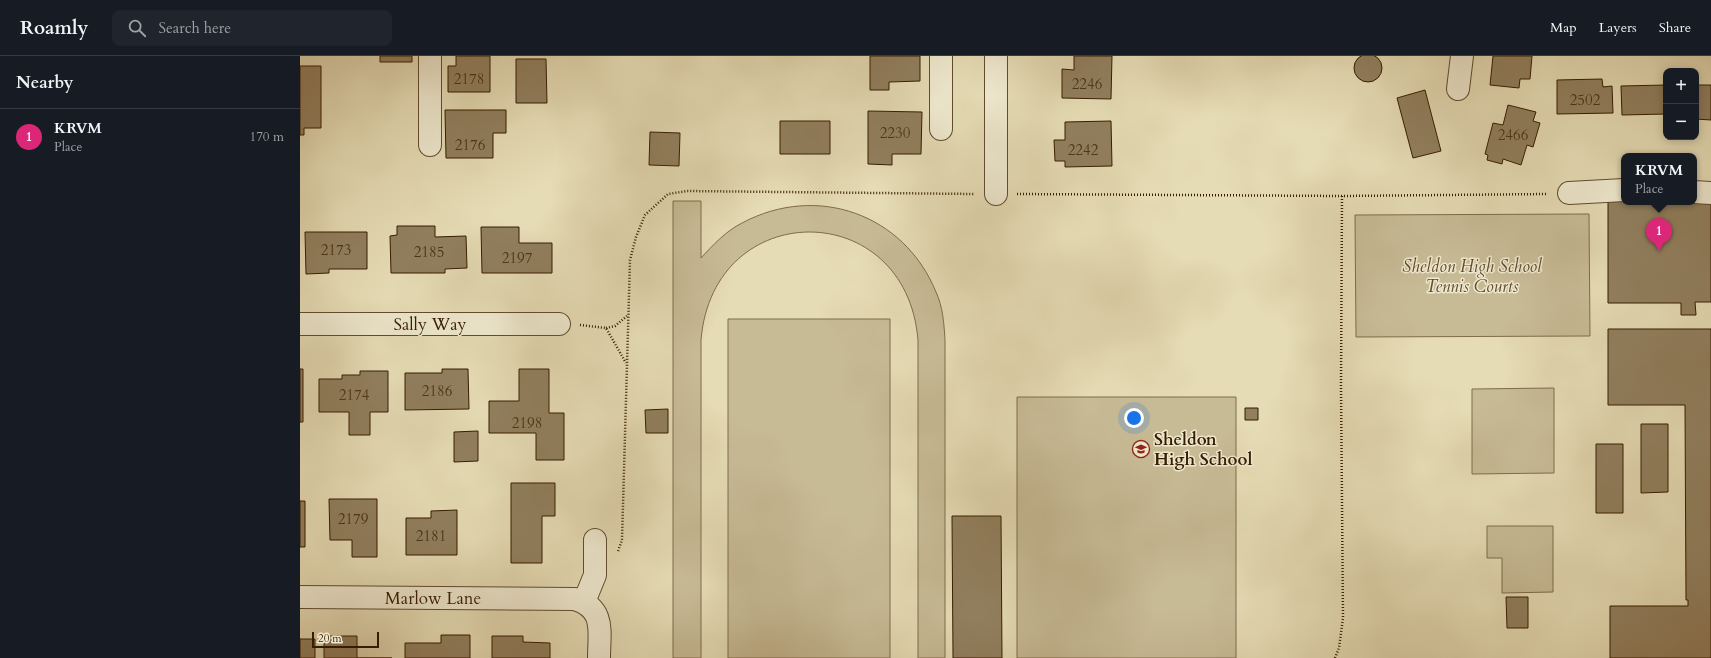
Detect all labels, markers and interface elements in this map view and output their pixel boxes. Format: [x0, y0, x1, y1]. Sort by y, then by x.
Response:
search box [112, 10, 392, 46]
text: Roamly [20, 15, 88, 41]
icon: search [126, 17, 148, 39]
text: Search here [158, 18, 231, 38]
text: Map [1550, 18, 1577, 37]
text: Layers [1599, 18, 1637, 37]
text: Share [1659, 18, 1691, 37]
map controls [1663, 68, 1699, 140]
button: + [1663, 68, 1699, 104]
house number: 2178 [454, 69, 484, 89]
text: Nearby [16, 71, 73, 94]
house number: 2246 [1072, 74, 1103, 94]
house number: 2502 [1570, 90, 1601, 110]
button: − [1663, 104, 1699, 140]
text: KRVM [54, 118, 102, 138]
house number: 2230 [880, 123, 911, 143]
house number: 2466 [1498, 125, 1529, 145]
text: 1 [26, 128, 32, 146]
text: 170 m [250, 128, 284, 146]
house number: 2176 [455, 135, 486, 155]
text: Place [54, 138, 82, 156]
house number: 2242 [1068, 140, 1099, 160]
popup [1621, 153, 1697, 205]
text: KRVM [1635, 160, 1683, 180]
text: Place [1635, 180, 1663, 198]
pin: 1 [1646, 218, 1672, 251]
house number: 2173 [321, 240, 351, 260]
house number: 2185 [414, 242, 444, 262]
house number: 2197 [502, 248, 533, 268]
park label: Sheldon High School Tennis Courts [1402, 255, 1542, 298]
street label: Sally Way [393, 313, 467, 336]
house number: 2186 [422, 381, 453, 401]
house number: 2174 [339, 385, 370, 405]
your location [1124, 408, 1144, 428]
house number: 2198 [512, 413, 542, 433]
place label: Sheldon High School [1154, 428, 1252, 471]
school or university icon: Sheldon High School [1131, 439, 1151, 459]
house number: 2179 [338, 509, 369, 529]
house number: 2181 [416, 526, 446, 546]
street label: Marlow Lane [385, 587, 481, 610]
scale bar [312, 630, 379, 649]
text: 20 m [318, 631, 342, 646]

